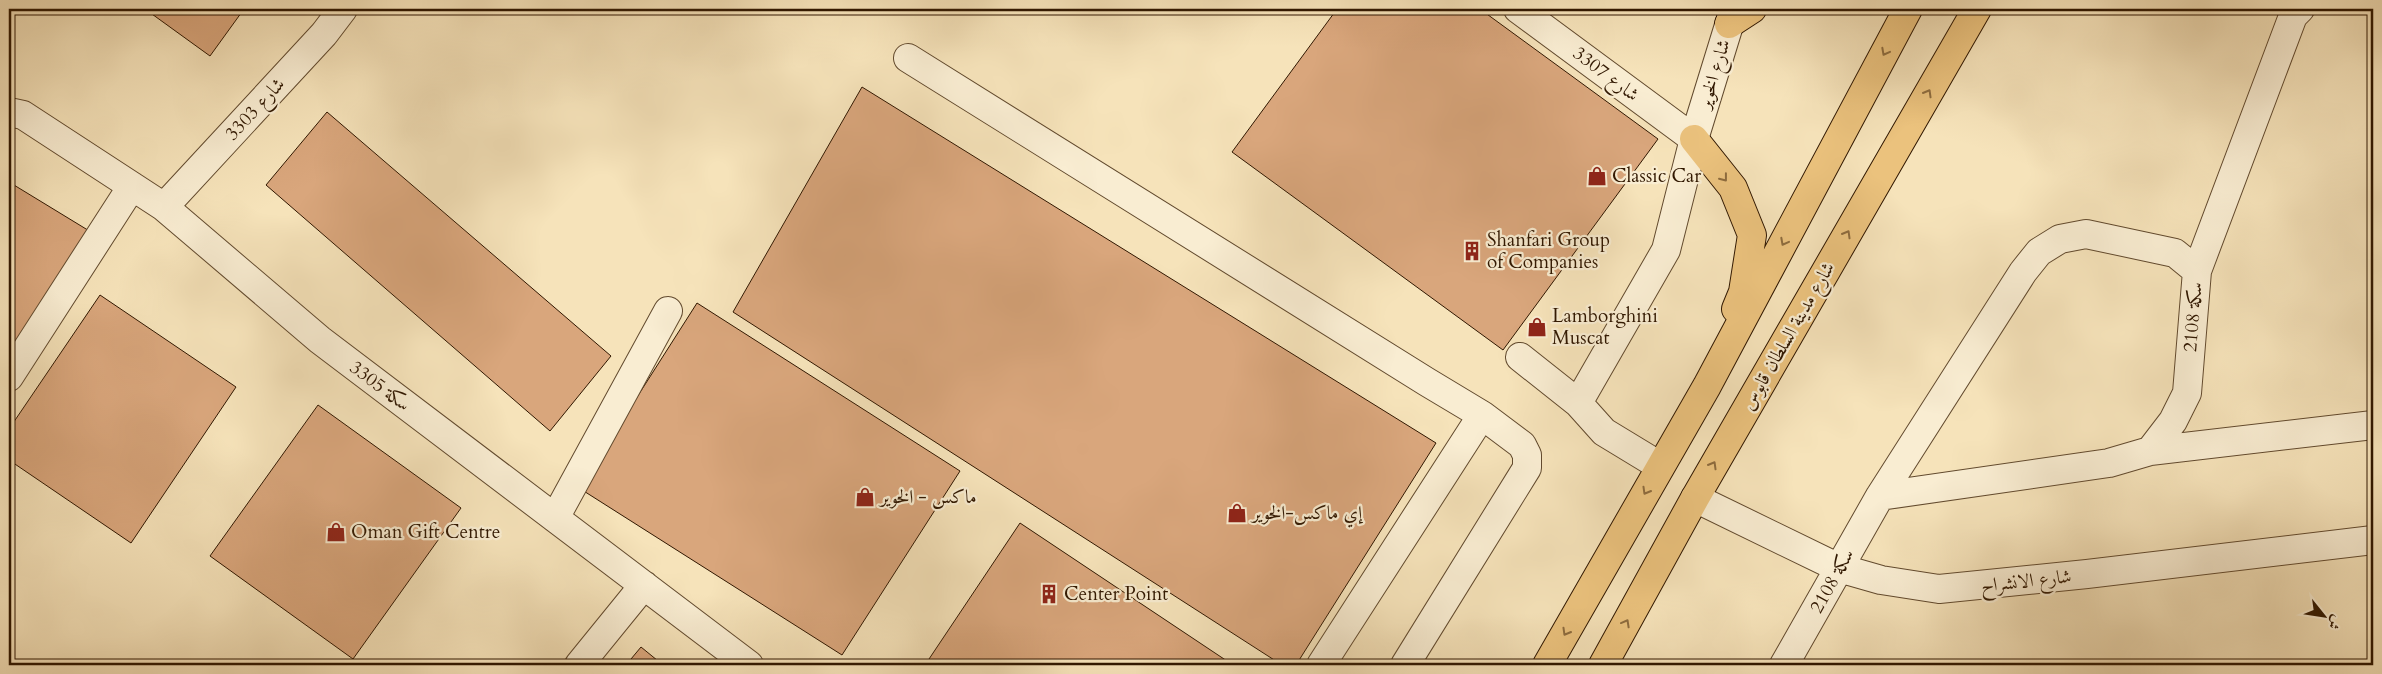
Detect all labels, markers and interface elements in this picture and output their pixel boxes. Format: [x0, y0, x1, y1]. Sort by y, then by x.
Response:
street label: شارع الخوير [1691, 36, 1739, 114]
street label: 3307 شارع [1566, 40, 1645, 109]
one-way arrow [1881, 47, 1891, 56]
street label: 3303 شارع [219, 72, 292, 147]
one-way arrow [1922, 89, 1932, 98]
place label: Classic Car [1612, 163, 1701, 189]
shop icon: Classic Car [1586, 165, 1608, 187]
one-way arrow [1719, 172, 1728, 181]
place label: Shanfari Group of Companies [1487, 227, 1610, 275]
one-way arrow [1841, 230, 1851, 239]
one-way arrow [1780, 236, 1790, 245]
building icon: Shanfari Group of Companies [1461, 240, 1483, 262]
street label: شارع مدينة السلطان قابوس [1735, 257, 1843, 416]
street label: سكة 2108 [2177, 281, 2209, 353]
place label: Lamborghini Muscat [1552, 303, 1658, 351]
shop icon: Lamborghini Muscat [1526, 316, 1548, 338]
street label: 3305 سكة [344, 355, 416, 417]
one-way arrow [1707, 462, 1717, 471]
place label: ماكس - الخوير [878, 484, 977, 510]
one-way arrow [1642, 485, 1652, 494]
shop icon: ماكس - الخوير [854, 486, 876, 508]
place label: إي ماكس-الخوير [1250, 500, 1364, 528]
shop icon: إي ماكس-الخوير [1226, 502, 1248, 524]
place label: Oman Gift Centre [351, 519, 500, 545]
shop icon: Oman Gift Centre [325, 521, 347, 543]
street label: سكة 2108 [1804, 544, 1860, 618]
street label: شارع الانشراح [1979, 563, 2073, 603]
place label: Center Point [1064, 581, 1168, 607]
building icon: Center Point [1038, 583, 1060, 605]
north arrow [2300, 592, 2350, 642]
text: ش [2323, 611, 2347, 633]
one-way arrow [1620, 619, 1630, 628]
one-way arrow [1562, 627, 1572, 636]

